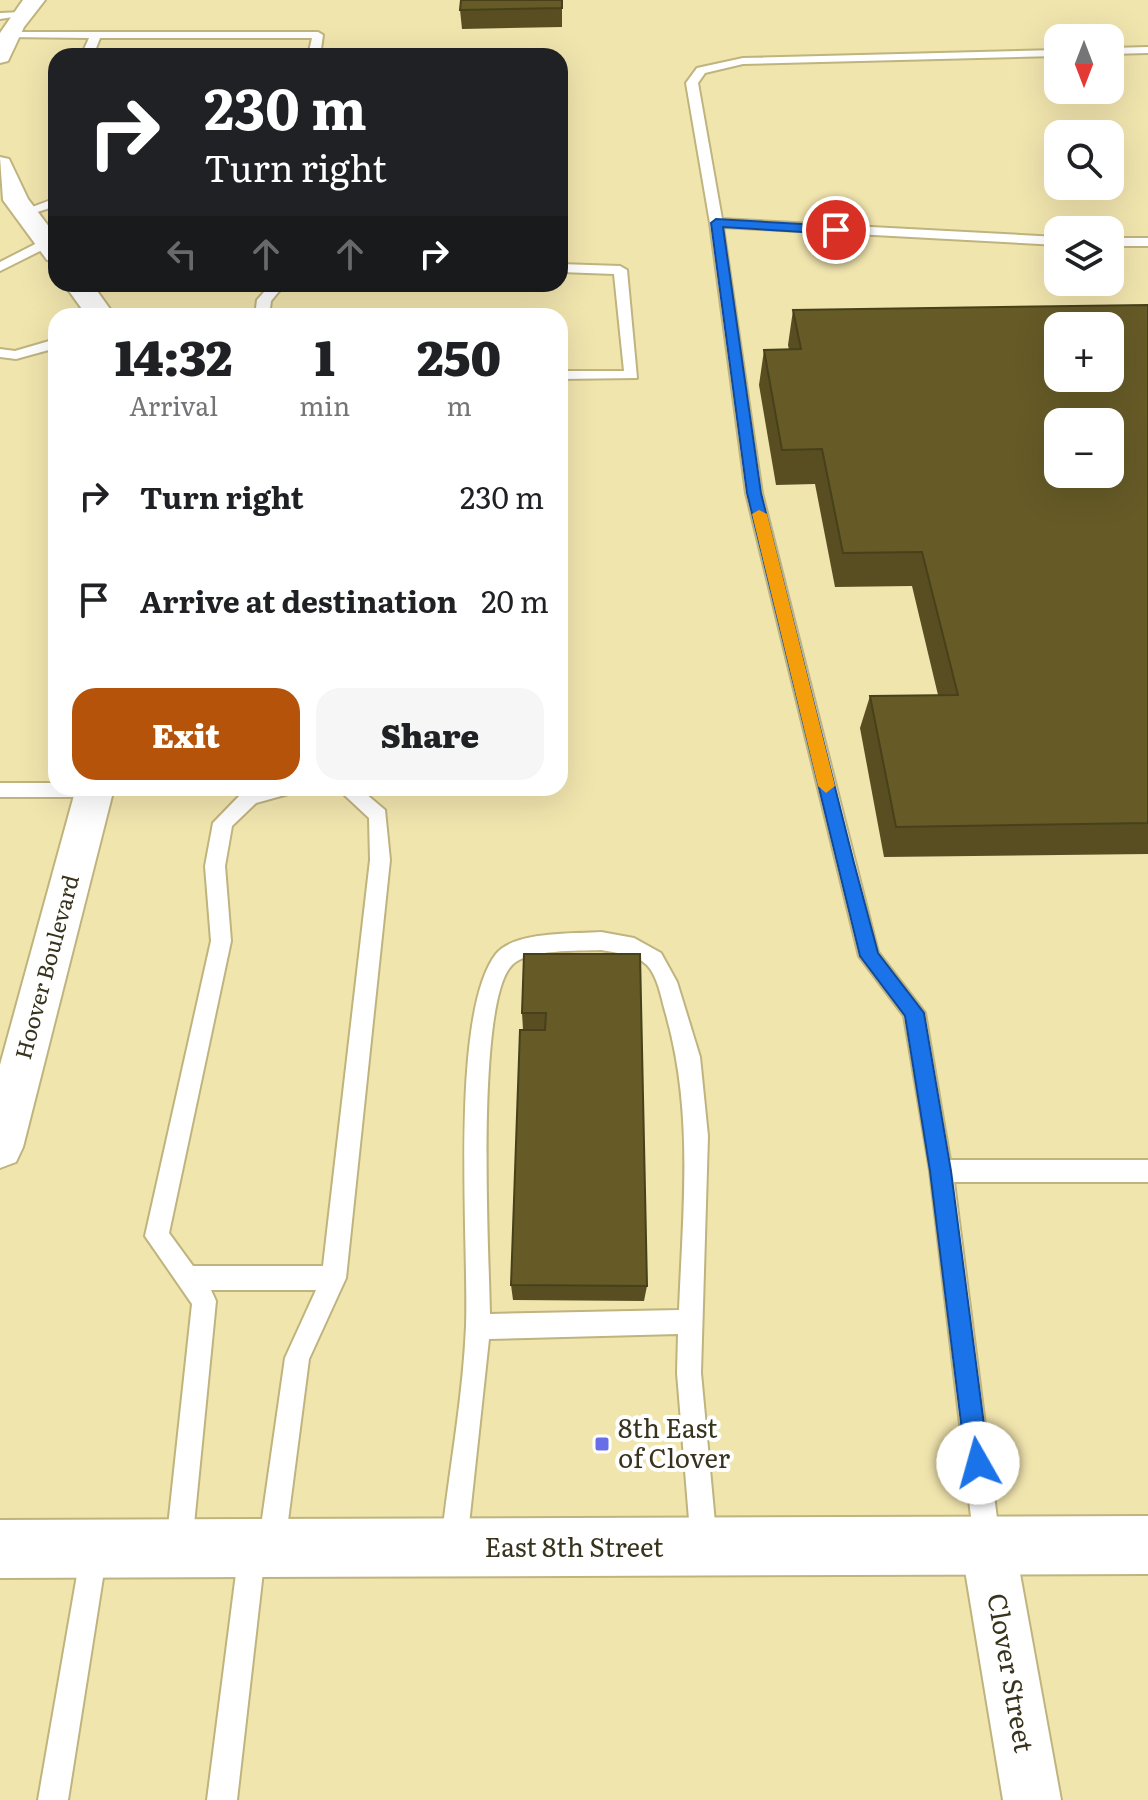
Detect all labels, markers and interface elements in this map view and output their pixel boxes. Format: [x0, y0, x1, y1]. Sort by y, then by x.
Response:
north arrow [1044, 24, 1124, 104]
map controls [1044, 24, 1124, 488]
text: 230 m [204, 64, 367, 147]
icon: right [72, 80, 176, 184]
button: search [1044, 120, 1124, 200]
text: Turn right [204, 140, 387, 193]
pin [802, 196, 870, 264]
icon: arrive [814, 208, 858, 252]
button: layers [1044, 216, 1124, 296]
icon: left [160, 232, 204, 276]
icon: ahead [244, 232, 288, 276]
icon: ahead [328, 232, 372, 276]
icon: right [412, 232, 456, 276]
button: + [1044, 312, 1124, 392]
text: 14:32 [115, 320, 232, 391]
text: 1 [315, 320, 335, 391]
text: 250 [417, 320, 501, 391]
text: Arrival [129, 385, 218, 424]
text: min [299, 385, 350, 424]
text: m [446, 385, 472, 424]
button: − [1044, 408, 1124, 488]
icon: right [72, 474, 116, 518]
text: Turn right [140, 474, 304, 518]
text: 230 m [460, 474, 544, 518]
icon: arrive [72, 578, 116, 622]
text: Arrive at destination [140, 578, 457, 622]
text: 20 m [481, 578, 549, 622]
button: Exit [72, 688, 300, 780]
button: Share [316, 688, 544, 780]
street label: Hoover Boulevard [5, 871, 86, 1062]
place label: 8th East of Clover [618, 1407, 731, 1476]
position arrow [936, 1421, 1020, 1505]
marker: 8th East of Clover [593, 1435, 611, 1453]
street label: East 8th Street [484, 1526, 664, 1565]
street label: Clover Street [979, 1590, 1046, 1756]

